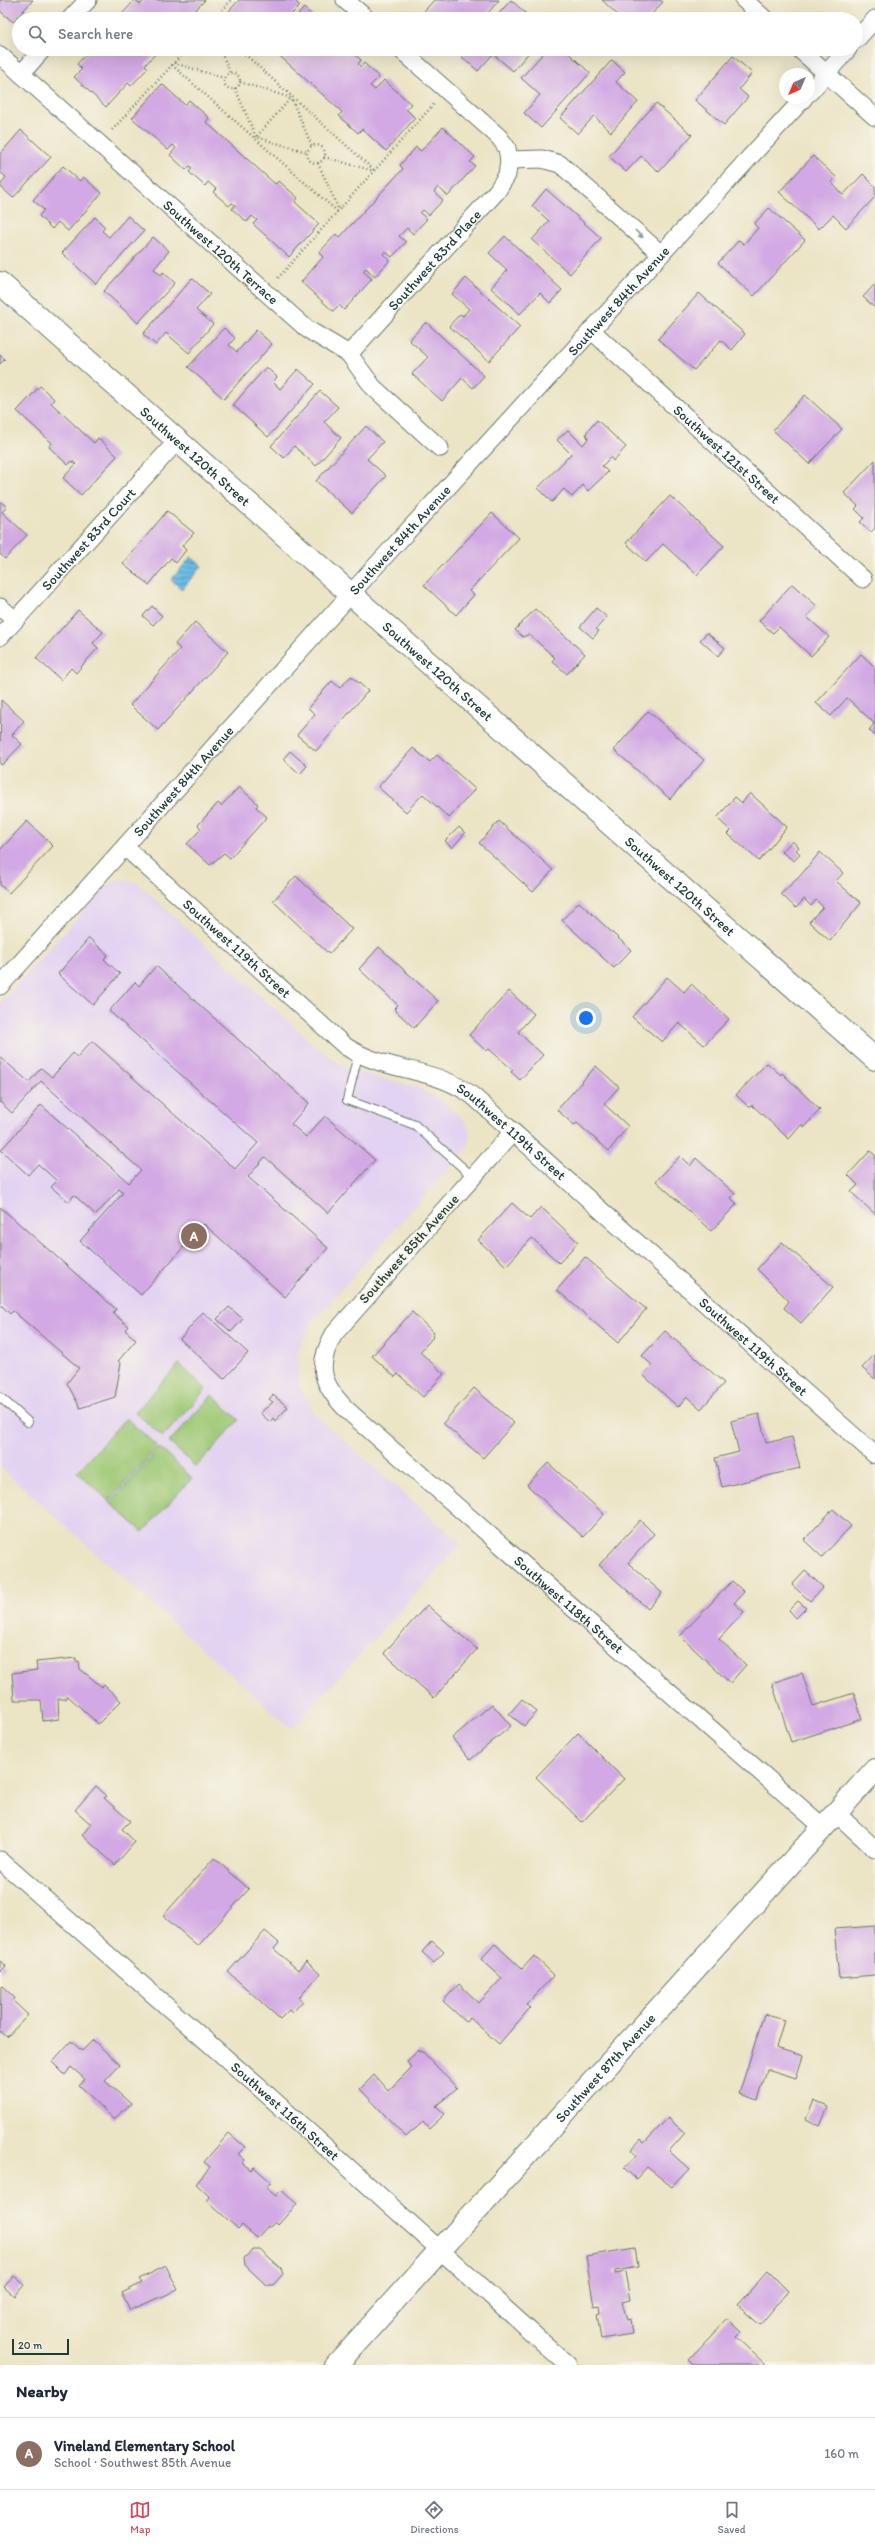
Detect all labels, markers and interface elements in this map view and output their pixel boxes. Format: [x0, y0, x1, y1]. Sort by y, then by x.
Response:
search box [12, 12, 863, 56]
icon: search [26, 23, 48, 45]
text: Search here [58, 25, 133, 43]
north arrow [779, 68, 815, 104]
street label: Southwest 120th Terrace [160, 196, 282, 308]
street label: Southwest 83rd Place [384, 206, 485, 314]
one-way arrow [634, 230, 645, 239]
street label: Southwest 84th Avenue [564, 242, 673, 359]
street label: Southwest 121st Street [670, 401, 784, 507]
street label: Southwest 120th Street [137, 403, 254, 510]
street label: Southwest 84th Avenue [345, 481, 454, 598]
street label: Southwest 83rd Court [38, 484, 139, 594]
street label: Southwest 120th Street [379, 618, 496, 725]
street label: Southwest 84th Avenue [129, 722, 237, 840]
street label: Southwest 120th Street [621, 833, 739, 940]
street label: Southwest 119th Street [179, 895, 294, 1001]
your location [576, 1008, 596, 1028]
street label: Southwest 119th Street [454, 1079, 570, 1184]
street label: Southwest 85th Avenue [355, 1191, 463, 1307]
pin: A [181, 1221, 207, 1251]
street label: Southwest 119th Street [696, 1294, 811, 1399]
street label: Southwest 118th Street [511, 1552, 627, 1657]
street label: Southwest 87th Avenue [552, 2010, 659, 2126]
street label: Southwest 116th Street [228, 2058, 343, 2164]
scale bar [12, 2337, 69, 2356]
text: 20 m [18, 2339, 42, 2352]
text: Nearby [16, 2381, 68, 2401]
text: Vineland Elementary School [54, 2437, 235, 2455]
text: A [25, 2446, 33, 2461]
text: 160 m [824, 2446, 859, 2461]
text: School · Southwest 85th Avenue [54, 2455, 231, 2470]
tab: Map [129, 2499, 151, 2536]
tab: Directions [410, 2499, 459, 2536]
tab: Saved [717, 2499, 746, 2536]

